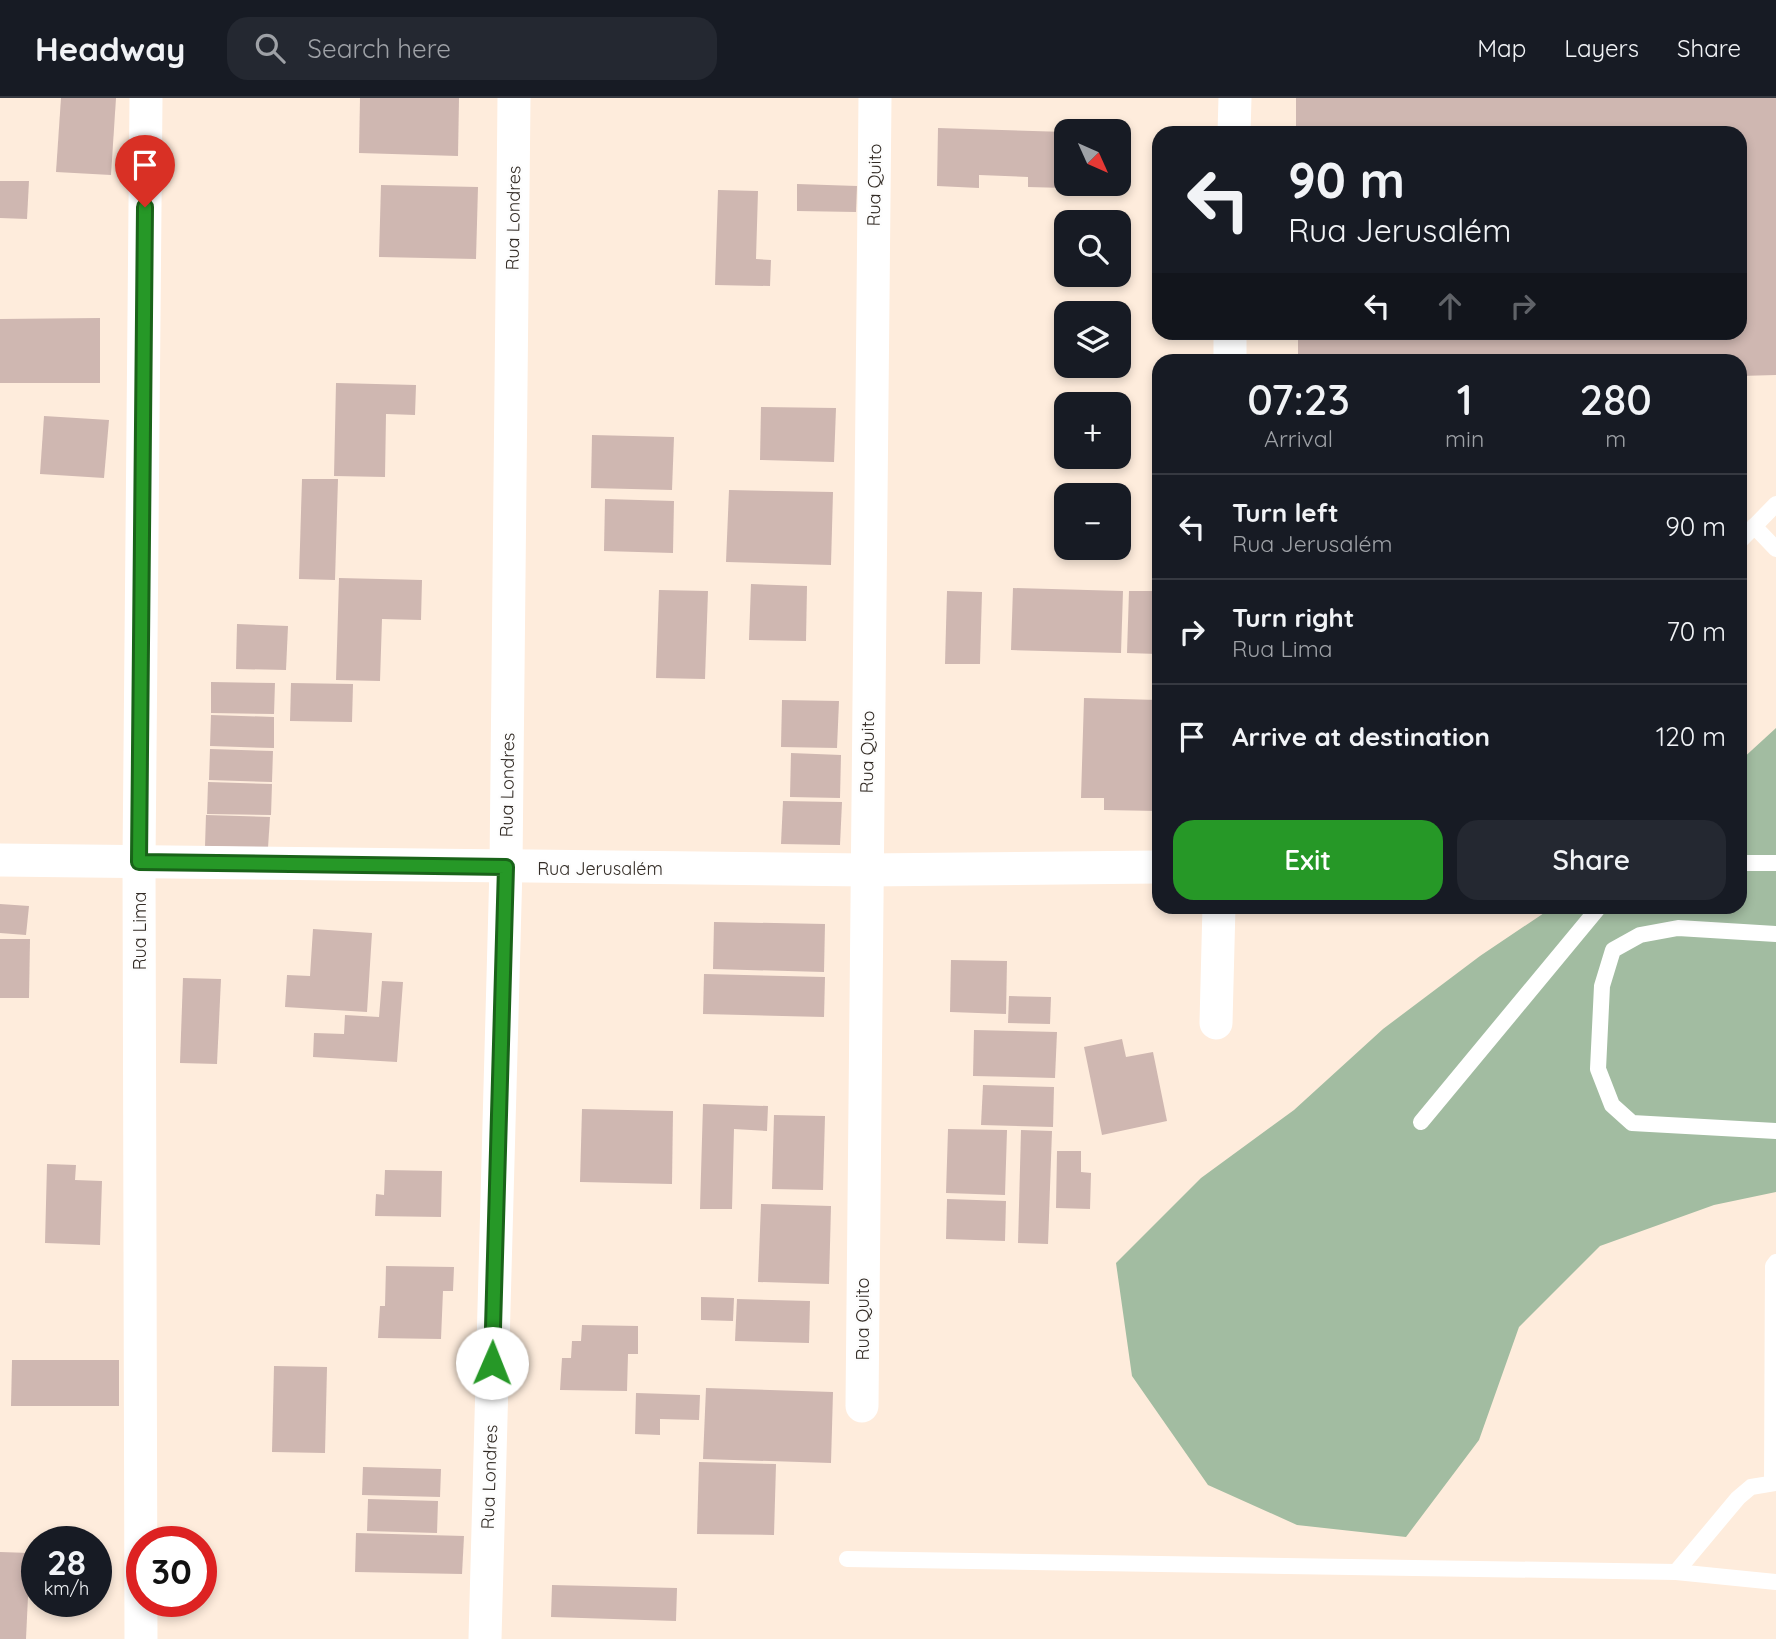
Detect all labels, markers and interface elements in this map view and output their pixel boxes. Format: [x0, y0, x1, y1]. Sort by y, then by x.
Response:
search box [227, 17, 717, 80]
text: Headway [35, 28, 185, 69]
icon: search [251, 29, 289, 67]
text: Search here [307, 32, 451, 65]
text: Map [1477, 33, 1526, 63]
text: Layers [1564, 33, 1639, 63]
text: Share [1677, 33, 1741, 63]
north arrow [1054, 119, 1130, 196]
map controls [1054, 119, 1131, 560]
pin [115, 135, 175, 207]
street label: Rua Quito [862, 143, 886, 227]
icon: arrive [126, 146, 164, 184]
text: 90 m [1288, 149, 1405, 210]
icon: left [1173, 154, 1264, 245]
street label: Rua Londres [501, 165, 525, 271]
button: search [1054, 210, 1131, 287]
text: Rua Jerusalém [1288, 210, 1511, 250]
icon: left [1358, 287, 1396, 325]
icon: ahead [1431, 287, 1469, 325]
icon: right [1504, 287, 1542, 325]
button: layers [1054, 301, 1131, 378]
text: 07:23 [1247, 373, 1350, 426]
text: 1 [1457, 373, 1473, 426]
text: 280 [1580, 373, 1652, 426]
button: + [1054, 392, 1131, 469]
text: Arrival [1264, 424, 1333, 453]
text: min [1445, 424, 1484, 453]
text: m [1605, 424, 1626, 453]
button: − [1054, 483, 1131, 560]
text: Turn left [1232, 496, 1339, 529]
icon: left [1173, 508, 1211, 546]
text: 90 m [1665, 510, 1726, 543]
text: Rua Jerusalém [1232, 529, 1393, 558]
text: Turn right [1232, 601, 1354, 634]
icon: right [1173, 613, 1211, 651]
text: 70 m [1666, 615, 1726, 648]
text: Rua Lima [1232, 634, 1333, 663]
street label: Rua Quito [855, 710, 879, 794]
icon: arrive [1173, 718, 1211, 756]
text: Arrive at destination [1232, 720, 1490, 753]
text: 120 m [1656, 720, 1726, 753]
street label: Rua Londres [495, 732, 519, 838]
button: Exit [1173, 820, 1443, 900]
button: Share [1457, 820, 1726, 900]
street label: Rua Jerusalém [537, 857, 663, 880]
street label: Rua Lima [128, 892, 151, 970]
street label: Rua Quito [851, 1278, 874, 1360]
position arrow [455, 1326, 529, 1400]
street label: Rua Londres [476, 1424, 502, 1530]
speed limit sign: 30 [126, 1526, 217, 1617]
text: 28 [47, 1540, 86, 1584]
text: km/h [44, 1577, 89, 1600]

